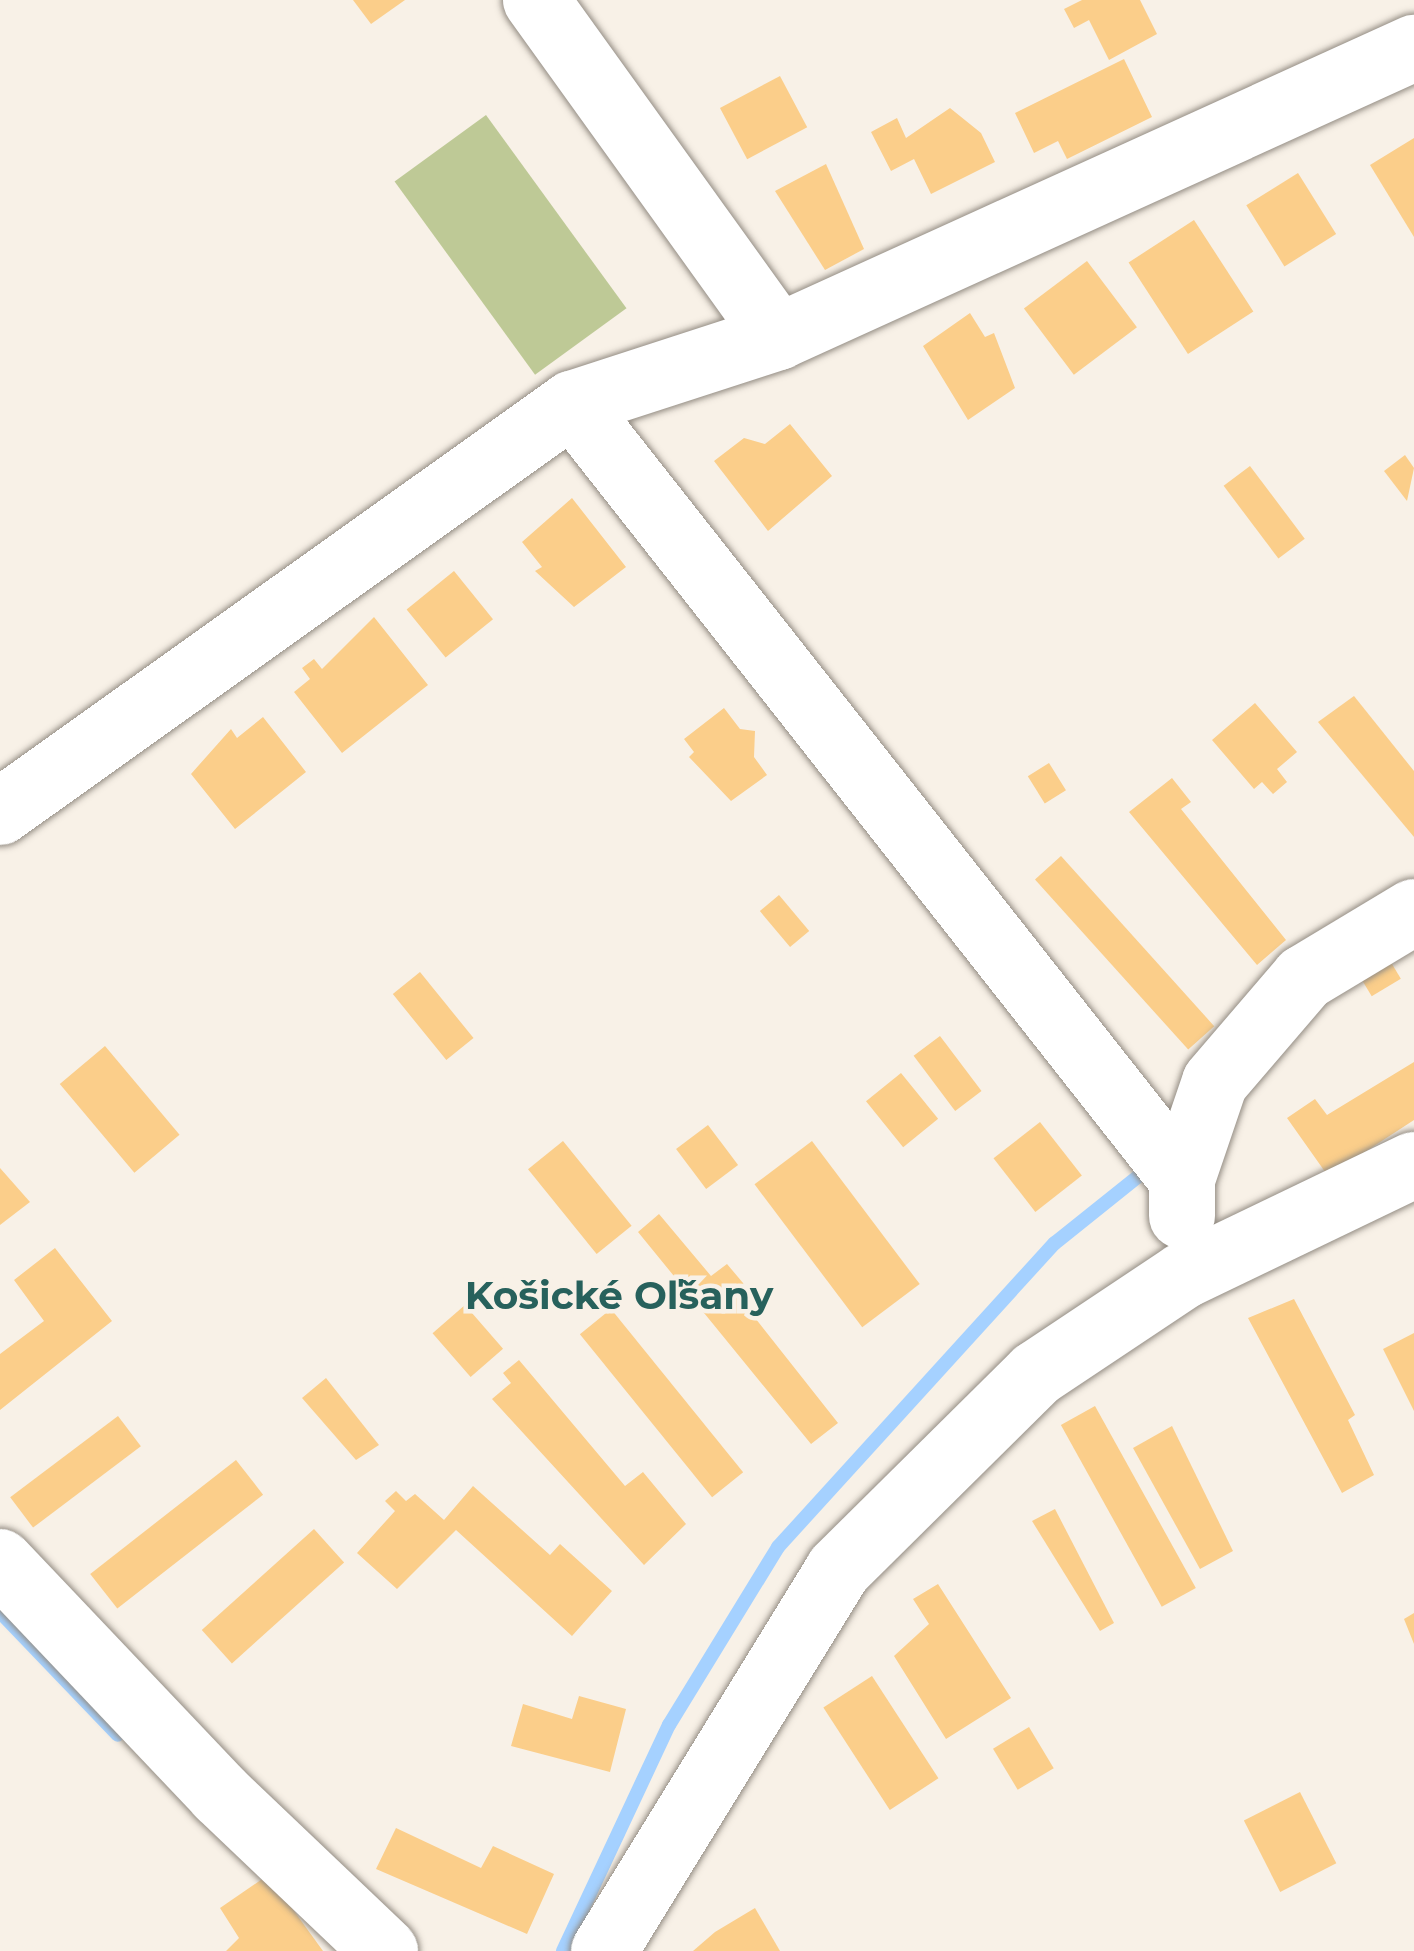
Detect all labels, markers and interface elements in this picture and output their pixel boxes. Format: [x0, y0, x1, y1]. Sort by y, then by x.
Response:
district label: Košické Oľšany [465, 1272, 773, 1318]

